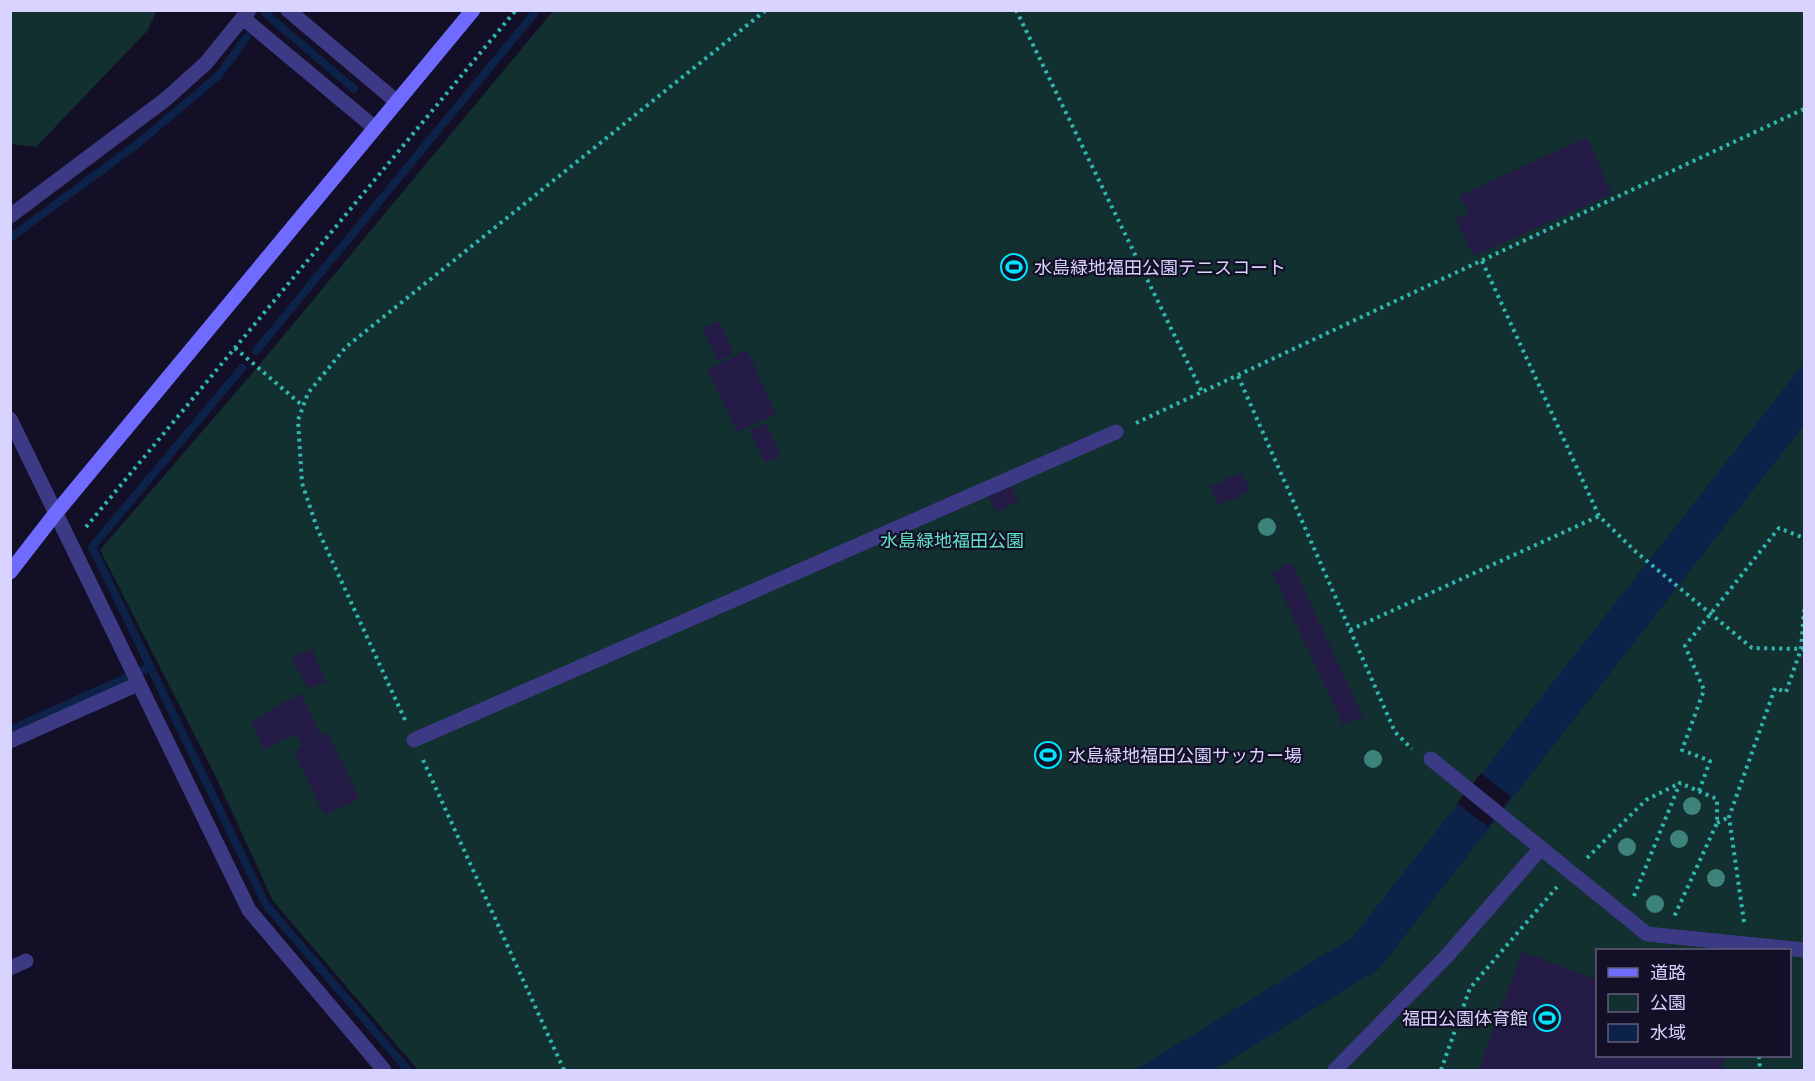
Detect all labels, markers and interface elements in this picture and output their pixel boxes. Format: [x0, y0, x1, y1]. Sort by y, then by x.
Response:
sports icon: 水島緑地福田公園テニスコート [999, 252, 1029, 282]
place label: 水島緑地福田公園テニスコート [1034, 255, 1286, 280]
park label: 水島緑地福田公園 [880, 528, 1024, 553]
sports icon: 水島緑地福田公園サッカー場 [1033, 740, 1063, 770]
place label: 水島緑地福田公園サッカー場 [1068, 743, 1302, 768]
legend [1596, 949, 1791, 1057]
text: 道路 [1650, 960, 1686, 985]
text: 公園 [1650, 990, 1686, 1015]
sports icon: 福田公園体育館 [1532, 1003, 1562, 1033]
place label: 福田公園体育館 [1402, 1006, 1528, 1031]
text: 水域 [1650, 1020, 1686, 1045]

